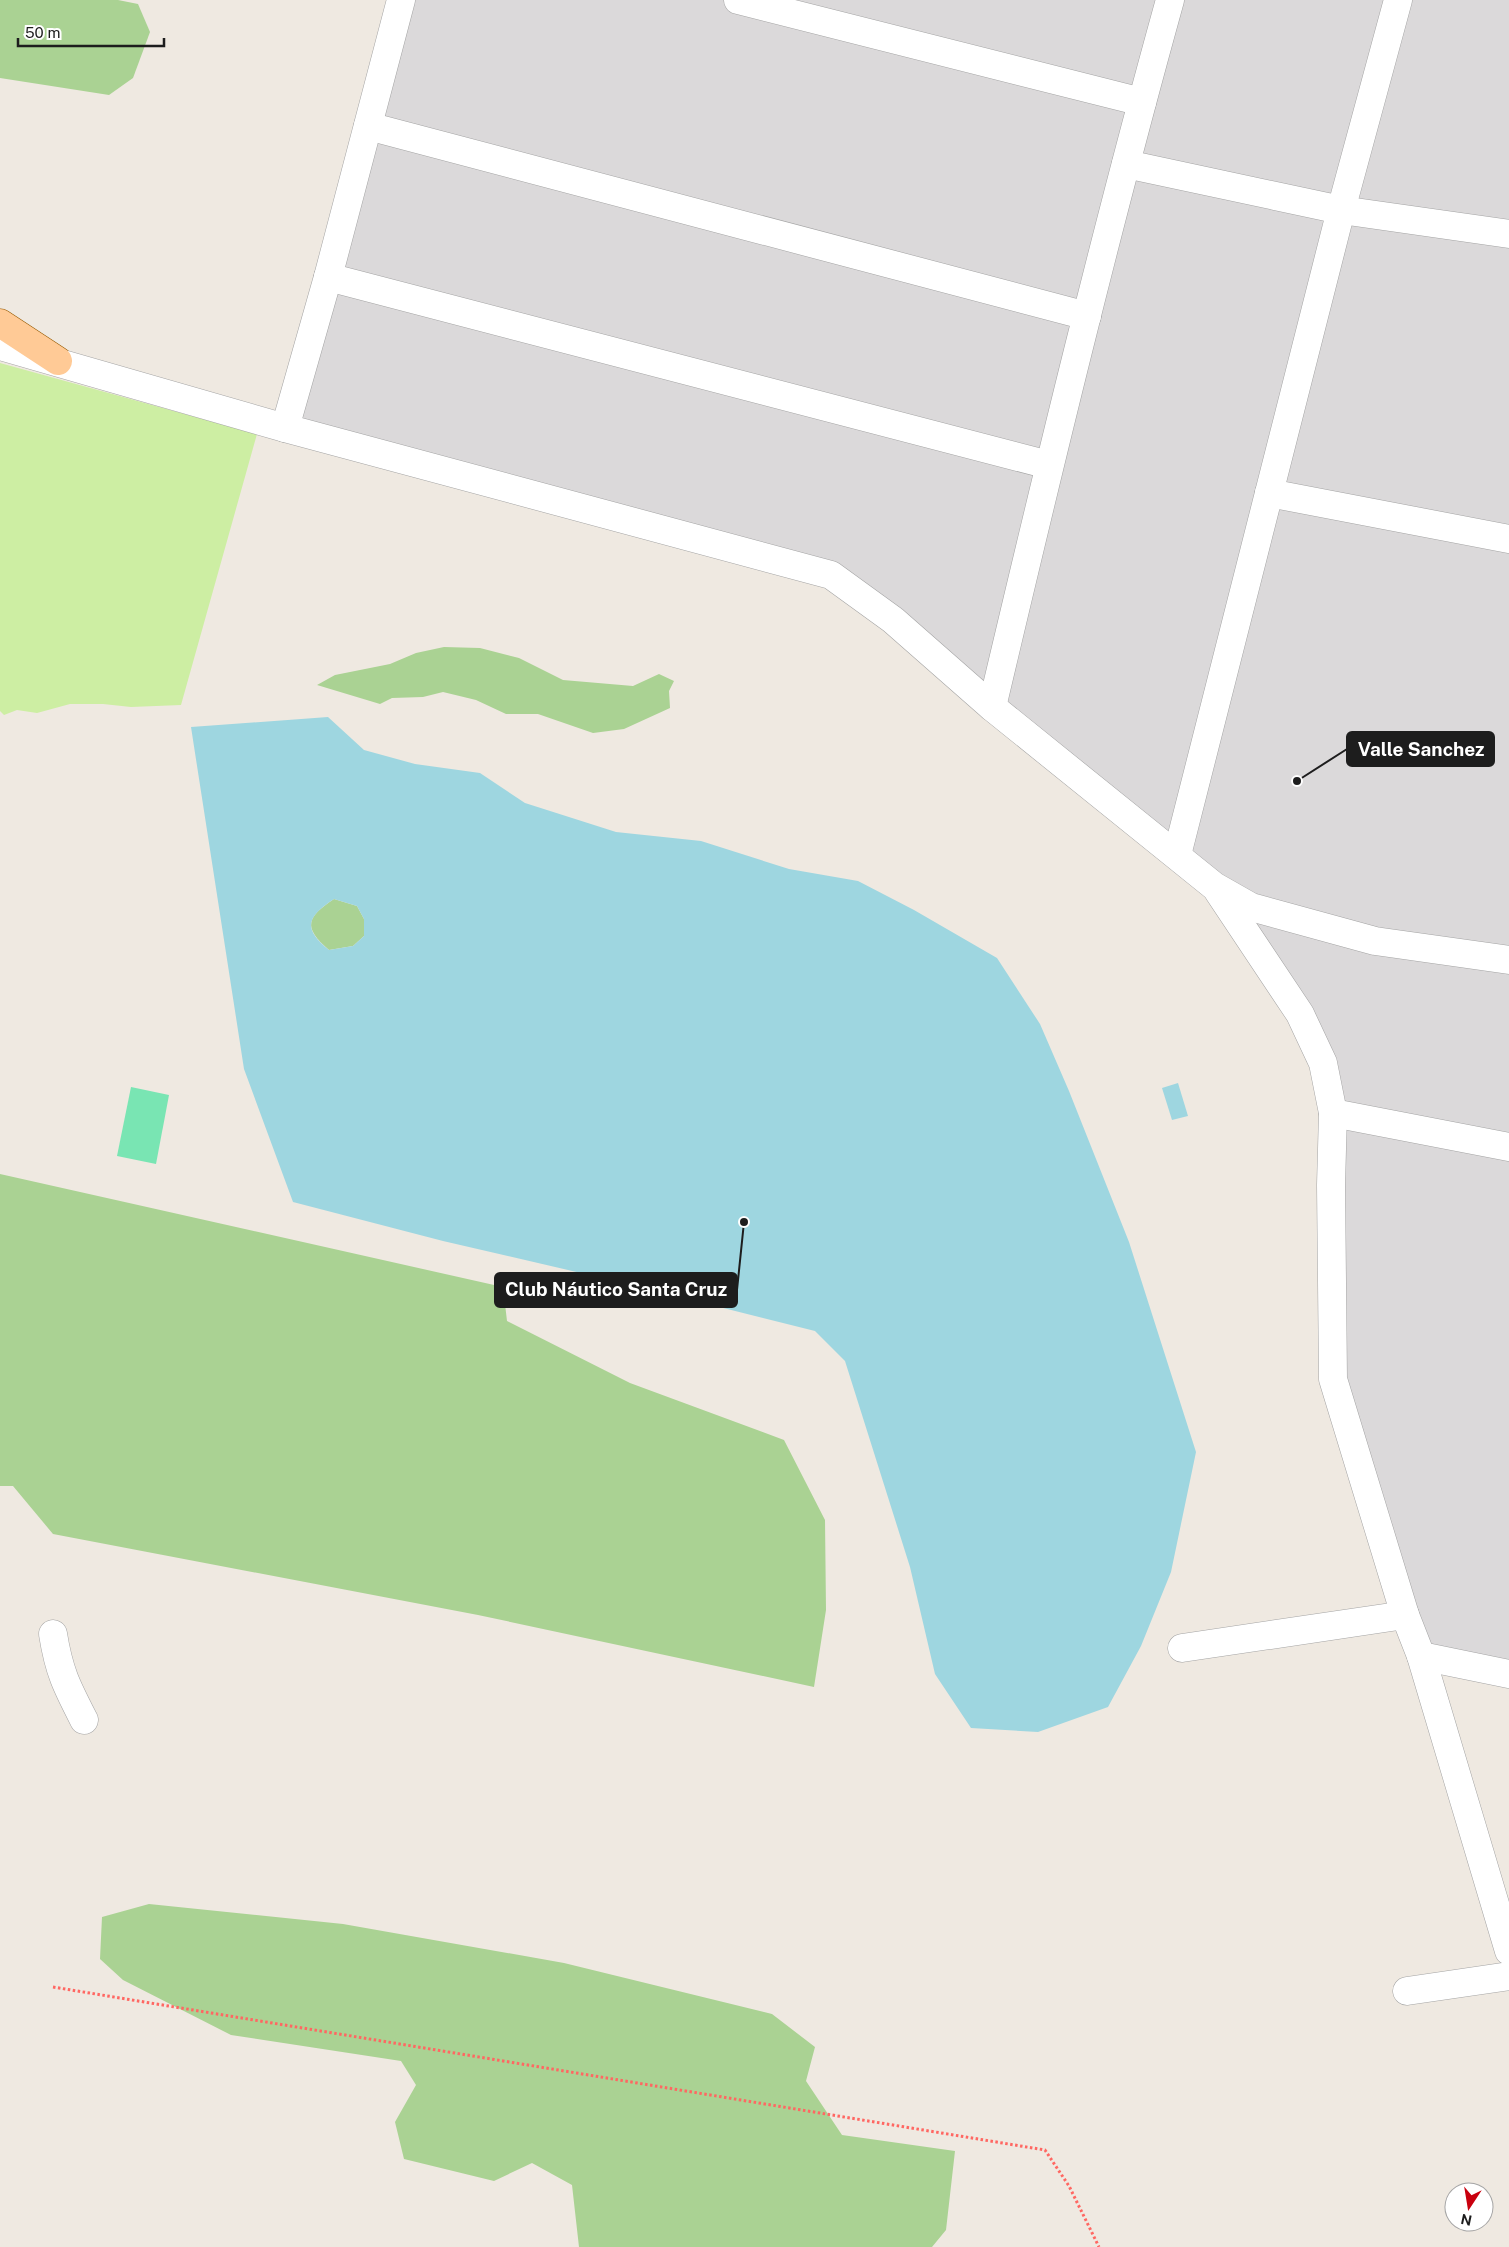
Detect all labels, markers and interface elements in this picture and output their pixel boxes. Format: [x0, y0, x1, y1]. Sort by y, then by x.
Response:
scale bar [18, 15, 164, 47]
text: 50 m [25, 24, 60, 41]
callout: Valle Sanchez [1347, 732, 1494, 766]
text: Valle Sanchez [1358, 738, 1484, 760]
callout: Club Náutico Santa Cruz [495, 1273, 737, 1307]
text: Club Náutico Santa Cruz [505, 1278, 727, 1300]
north arrow [1444, 2182, 1494, 2232]
text: N [1459, 2211, 1473, 2229]

